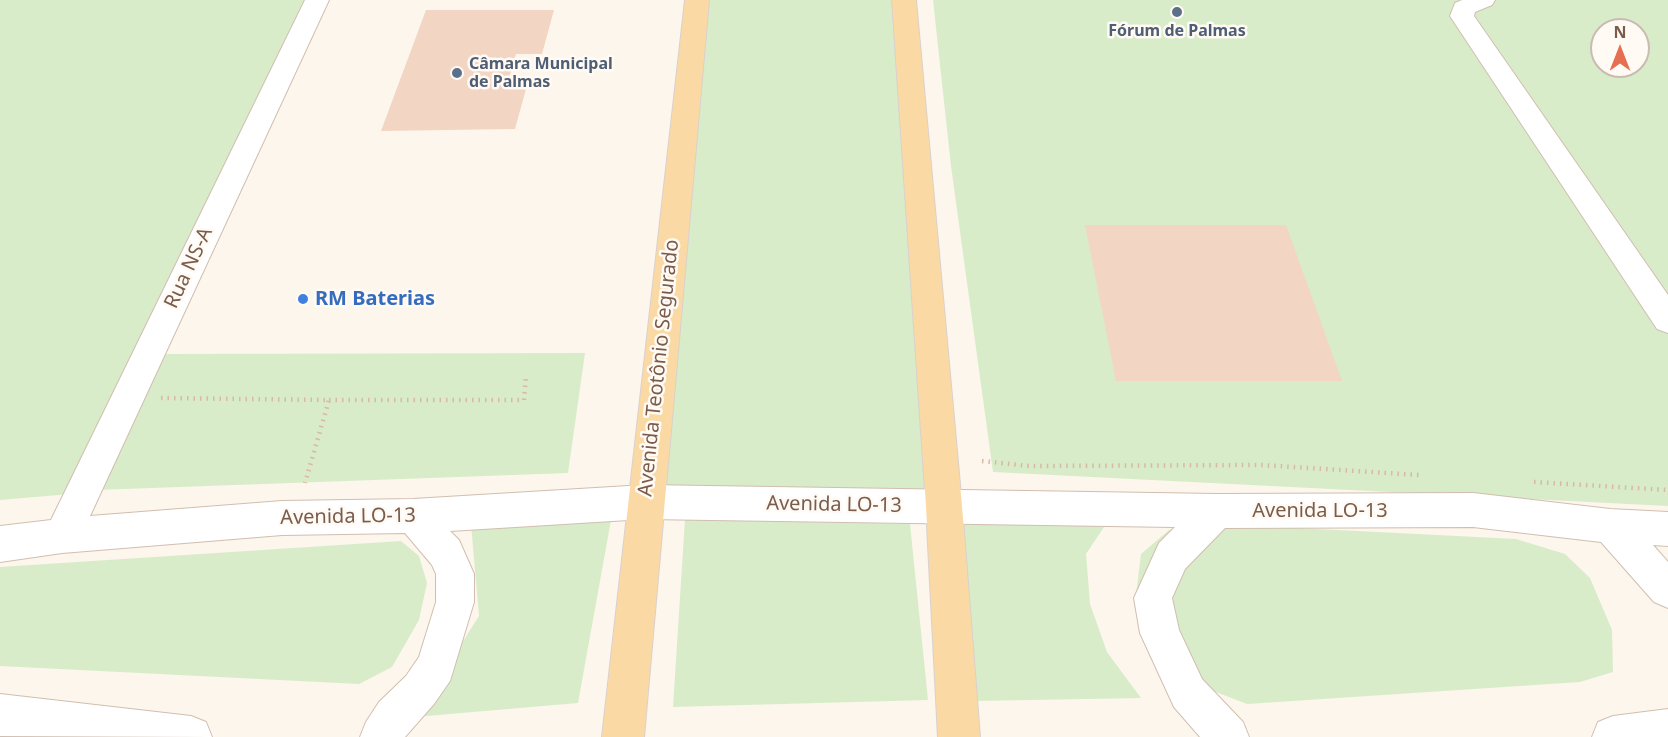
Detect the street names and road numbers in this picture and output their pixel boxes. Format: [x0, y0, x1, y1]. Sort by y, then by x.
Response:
street label: Rua NS-A [160, 224, 218, 312]
street label: Avenida Teotônio Segurado [634, 238, 684, 498]
street label: Avenida LO-13 [766, 492, 902, 518]
street label: Avenida LO-13 [1252, 499, 1388, 523]
street label: Avenida LO-13 [280, 504, 416, 530]

